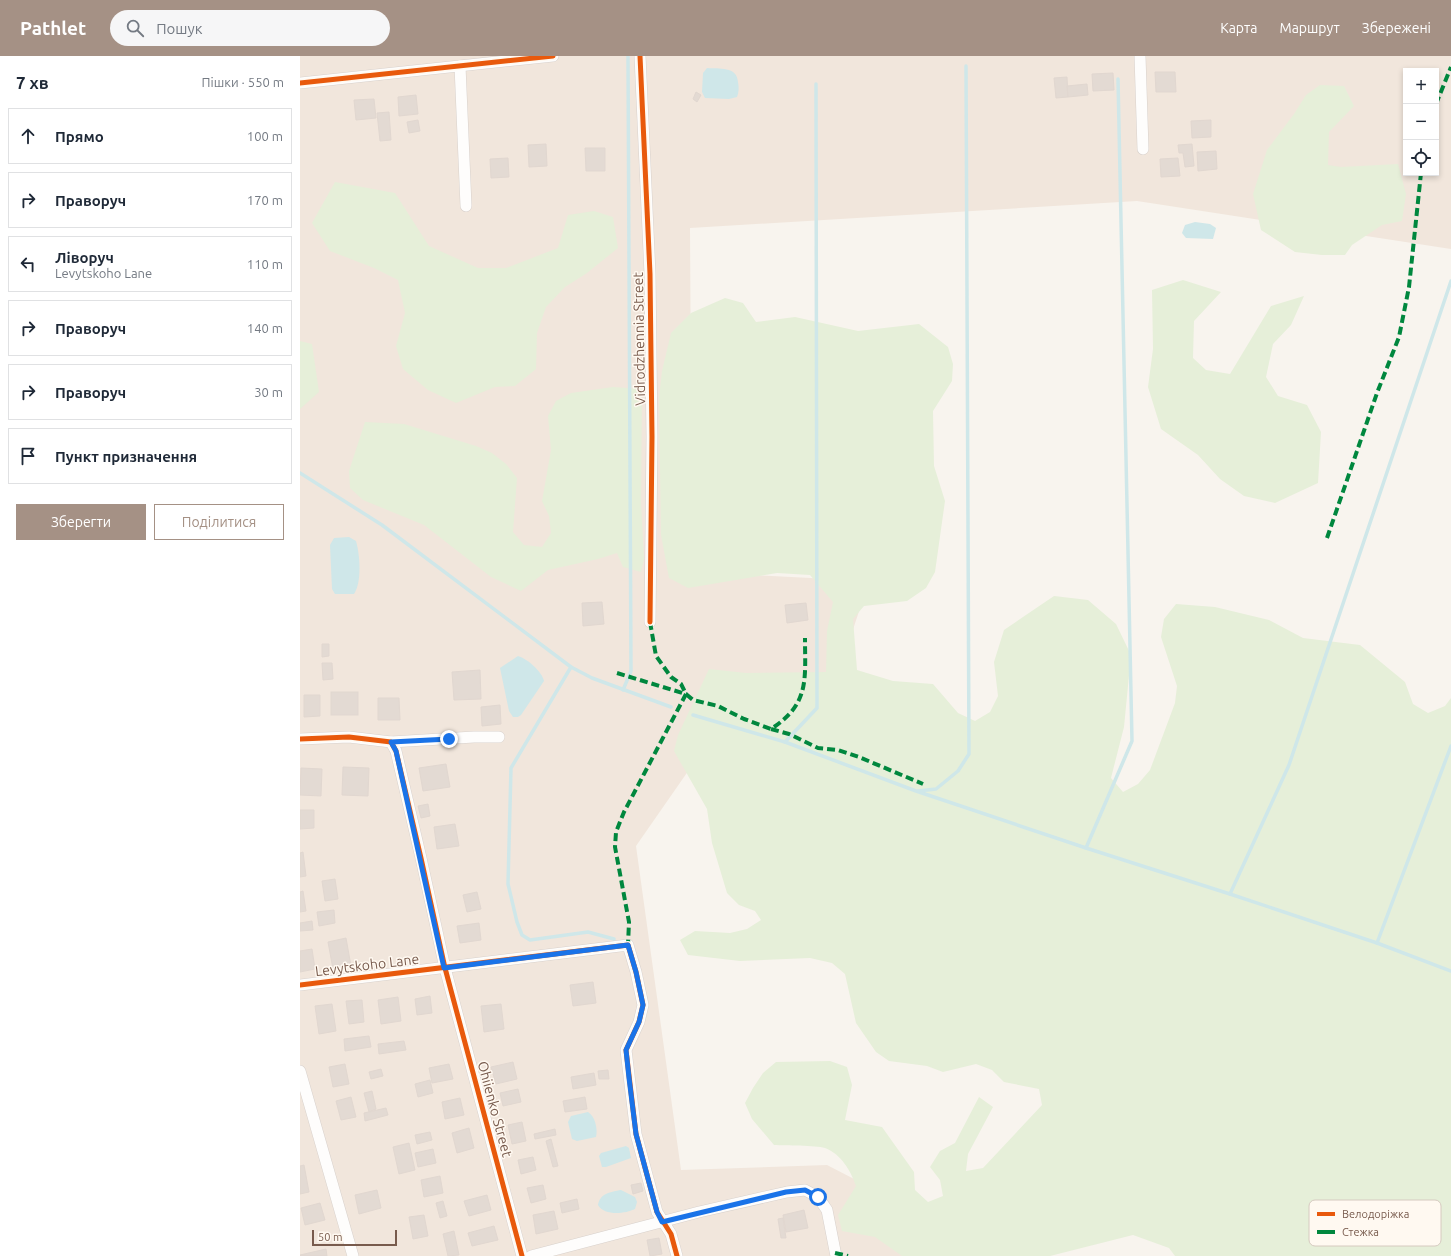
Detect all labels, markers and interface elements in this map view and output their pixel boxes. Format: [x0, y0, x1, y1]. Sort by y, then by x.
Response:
search box [110, 10, 390, 46]
text: Pathlet [20, 17, 86, 39]
icon: search [124, 17, 146, 39]
text: Пошук [156, 20, 202, 37]
text: Карта [1220, 20, 1257, 36]
text: Маршрут [1279, 20, 1340, 36]
text: Збережені [1362, 20, 1431, 36]
map controls [1403, 68, 1439, 176]
button: + [1403, 68, 1439, 104]
text: 7 хв [16, 73, 49, 92]
text: Пішки · 550 m [202, 75, 284, 89]
button: − [1403, 104, 1439, 140]
icon: ahead [17, 125, 39, 147]
text: Прямо [55, 128, 104, 145]
text: 100 m [247, 129, 283, 143]
button: locate [1403, 140, 1439, 176]
icon: right [17, 189, 39, 211]
text: Праворуч [55, 192, 126, 209]
text: 170 m [247, 193, 283, 207]
text: Ліворуч [55, 249, 114, 266]
icon: left [17, 253, 39, 275]
text: 110 m [247, 257, 283, 271]
text: Levytskoho Lane [55, 266, 152, 280]
street label: Vidrodzhennia Street [630, 272, 648, 406]
icon: right [17, 317, 39, 339]
text: Праворуч [55, 320, 126, 337]
text: 140 m [247, 321, 283, 335]
icon: right [17, 381, 39, 403]
text: Праворуч [55, 384, 126, 401]
text: 30 m [254, 385, 283, 399]
icon: arrive [17, 445, 39, 467]
text: Пункт призначення [55, 448, 197, 465]
button: Зберегти [16, 504, 146, 540]
button: Поділитися [154, 504, 284, 540]
route end [440, 730, 458, 748]
street label: Levytskoho Lane [314, 951, 420, 979]
street label: Ohiienko Street [475, 1059, 516, 1159]
route start [809, 1188, 827, 1206]
legend [1309, 1200, 1441, 1246]
text: Велодоріжка [1342, 1208, 1409, 1220]
text: Стежка [1342, 1226, 1379, 1238]
scale bar [312, 1228, 397, 1247]
text: 50 m [318, 1231, 342, 1243]

